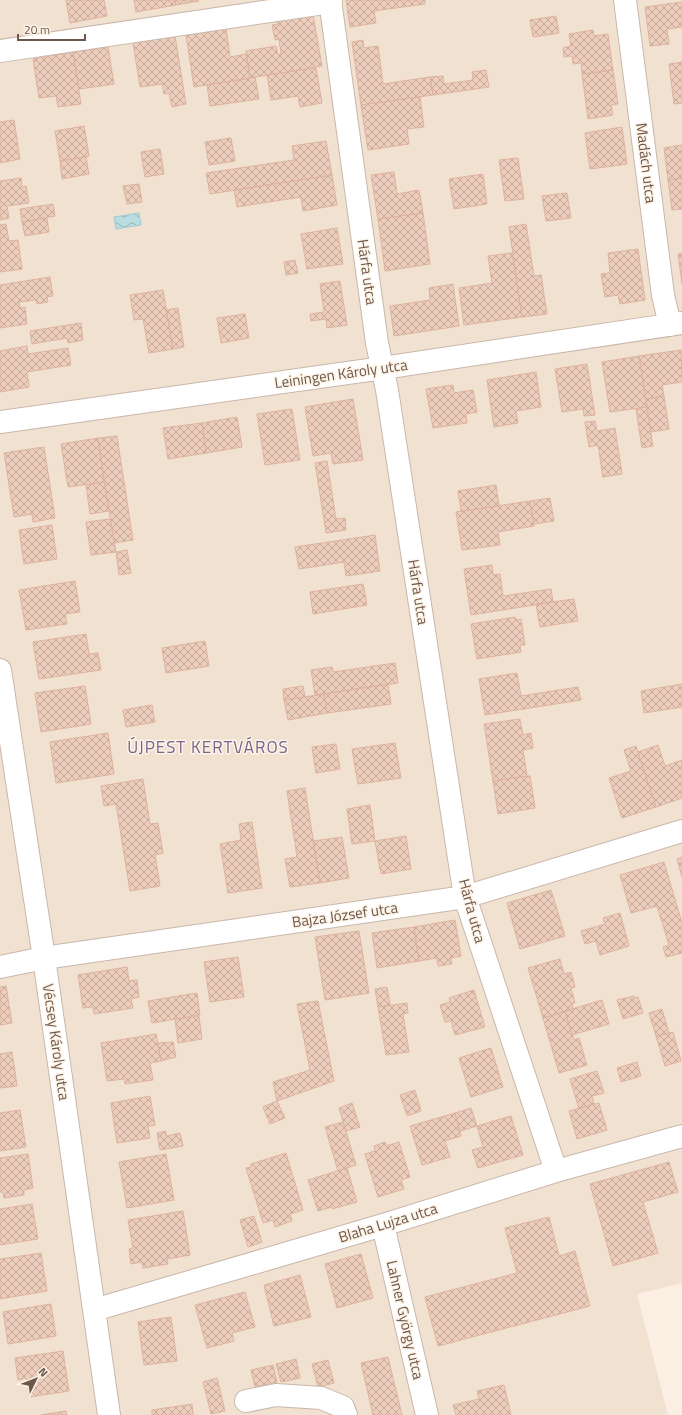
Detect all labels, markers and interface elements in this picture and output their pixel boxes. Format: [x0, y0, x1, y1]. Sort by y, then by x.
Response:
scale bar [18, 16, 85, 42]
text: 20 m [24, 20, 50, 39]
street label: Madách utca [630, 121, 663, 205]
street label: Hárfa utca [352, 238, 384, 307]
street label: Leiningen Károly utca [273, 353, 410, 394]
street label: Hárfa utca [402, 558, 435, 627]
district label: ÚJPEST KERTVÁROS [127, 734, 289, 760]
street label: Hárfa utca [453, 876, 492, 946]
street label: Bajza József utca [290, 896, 400, 933]
street label: Vécsey Károly utca [37, 982, 76, 1102]
street label: Blaha Lujza utca [336, 1196, 441, 1248]
street label: Lahner György utca [381, 1258, 430, 1382]
north arrow [16, 1359, 56, 1399]
text: N [35, 1364, 52, 1380]

